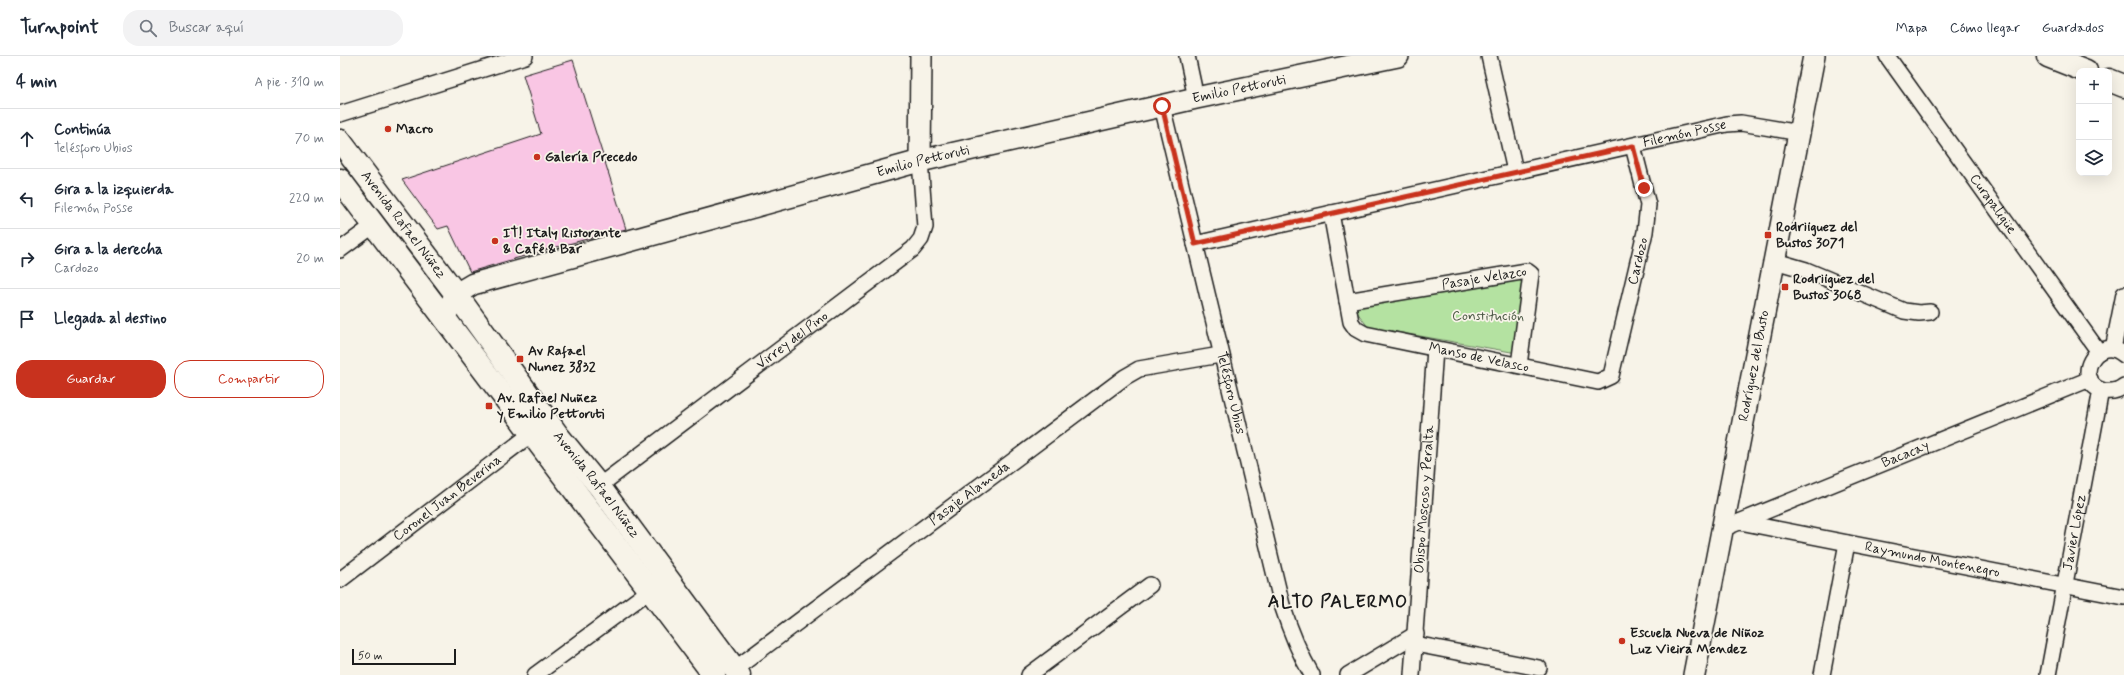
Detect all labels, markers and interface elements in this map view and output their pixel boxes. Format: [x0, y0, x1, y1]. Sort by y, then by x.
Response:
search box [123, 10, 403, 46]
text: Turnpoint [20, 15, 99, 40]
icon: search [137, 17, 159, 39]
text: Buscar aquí [169, 18, 244, 38]
text: Mapa [1896, 19, 1928, 37]
text: Cómo llegar [1950, 19, 2020, 37]
text: Guardados [2042, 19, 2104, 37]
map controls [2076, 68, 2112, 176]
button: + [2076, 68, 2112, 104]
text: 4 min [16, 71, 57, 93]
street label: Emilio Pettoruti [1191, 71, 1287, 108]
text: A pie · 310 m [254, 74, 324, 91]
route start [1153, 97, 1171, 115]
button: − [2076, 104, 2112, 140]
street label: Filemón Posse [1641, 115, 1728, 152]
text: Continúa [54, 120, 111, 140]
place label: Macro [396, 120, 433, 138]
marker: Macro [383, 124, 393, 134]
icon: ahead [16, 128, 38, 150]
text: 70 m [295, 130, 324, 147]
text: Telésforo Ubios [54, 140, 132, 157]
button: layers [2076, 140, 2112, 176]
street label: Emilio Pettoruti [875, 141, 971, 181]
place label: Galería Precedo [545, 148, 637, 166]
marker: Galería Precedo [532, 152, 542, 162]
street label: Avenida Rafael Núñez [357, 167, 450, 282]
street label: Curapaligüe [1965, 170, 2021, 238]
route end [1635, 179, 1653, 197]
text: Gira a la izquierda [54, 180, 173, 200]
icon: left [16, 188, 38, 210]
text: 220 m [289, 190, 324, 207]
text: Filemón Posse [54, 200, 133, 217]
place label: Rodriiguez del Bustos 3071 [1776, 218, 1858, 252]
place label: IT! Italy Ristorante & Café & Bar [503, 224, 621, 258]
marker: Rodriiguez del Bustos 3071 [1763, 230, 1773, 240]
marker: IT! Italy Ristorante & Café & Bar [490, 236, 500, 246]
street label: Cardozo [1624, 236, 1652, 287]
text: Gira a la derecha [54, 240, 163, 260]
icon: right [16, 248, 38, 270]
text: 20 m [296, 250, 324, 267]
text: Cardozo [54, 260, 99, 277]
street label: Pasaje Velazco [1440, 262, 1528, 294]
place label: Rodriiguez del Bustos 3068 [1793, 270, 1875, 304]
marker: Rodriiguez del Bustos 3068 [1780, 282, 1790, 292]
street label: Virrey del Pino [753, 307, 832, 373]
park label: Constitución [1452, 307, 1524, 325]
icon: arrive [16, 308, 38, 330]
text: Llegada al destino [54, 309, 167, 329]
street label: Rodríguez del Busto [1734, 309, 1774, 423]
street label: Manso de Velasco [1427, 338, 1531, 377]
place label: Av Rafael Nunez 3832 [528, 342, 596, 376]
street label: Telésforo Ubios [1212, 350, 1250, 436]
marker: Av Rafael Nunez 3832 [515, 354, 525, 364]
button: Guardar [16, 360, 166, 398]
button: Compartir [174, 360, 324, 398]
place label: Av. Rafael Nuñez y Emilio Pettoruti [496, 389, 604, 423]
marker: Av. Rafael Nuñez y Emilio Pettoruti [484, 401, 494, 411]
street label: Obispo Moscoso y Peralta [1410, 424, 1439, 574]
street label: Avenida Rafael Núñez [549, 428, 644, 542]
street label: Bacacay [1879, 437, 1932, 472]
street label: Coronel Juan Beverina [389, 451, 505, 545]
street label: Pasaje Alameda [926, 457, 1014, 530]
street label: Javier López [2059, 492, 2090, 572]
street label: Raymundo Montenegro [1863, 538, 2001, 582]
district label: ALTO PALERMO [1268, 590, 1408, 614]
place label: Escuela Nueva de Niñoz Luz Vieira Mendez [1630, 624, 1764, 658]
marker: Escuela Nueva de Niñoz Luz Vieira Mendez [1617, 636, 1627, 646]
scale bar [352, 647, 456, 666]
text: 50 m [358, 649, 383, 663]

